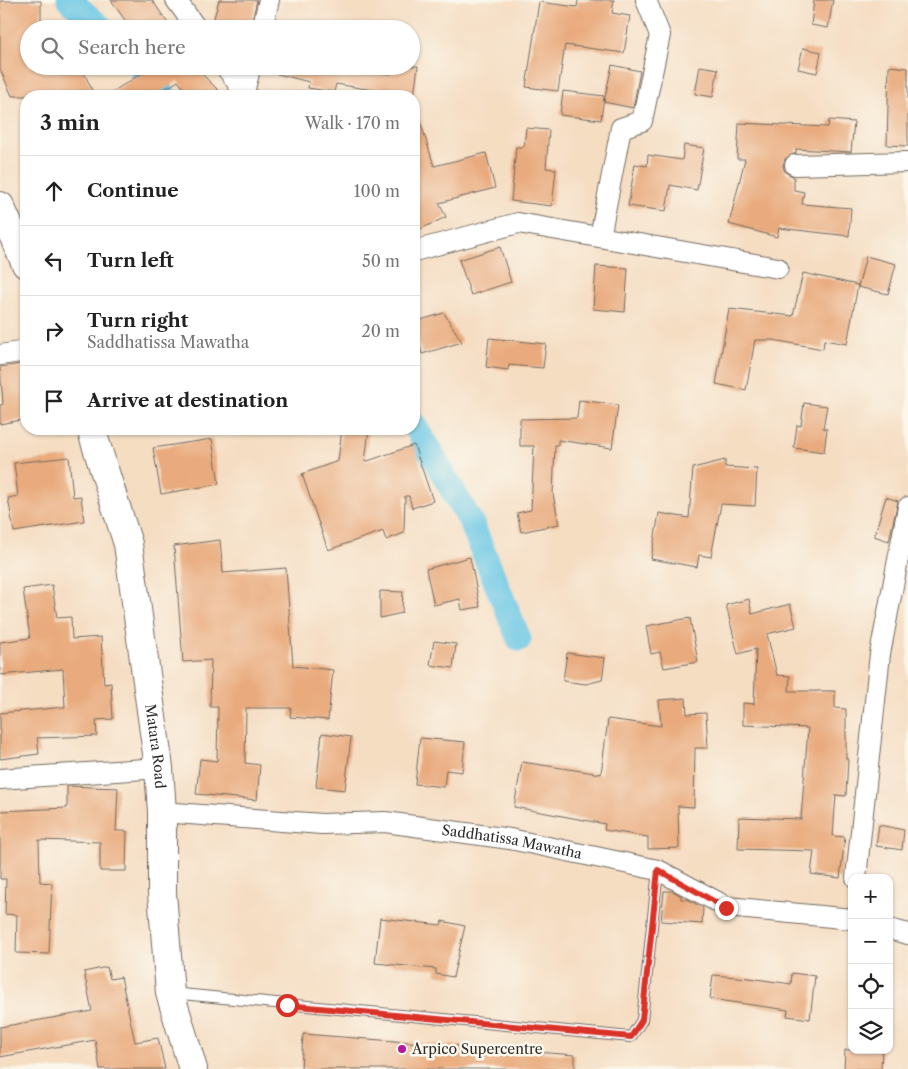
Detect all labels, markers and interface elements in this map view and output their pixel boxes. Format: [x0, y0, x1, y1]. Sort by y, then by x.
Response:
search box [20, 20, 420, 75]
icon: search [38, 34, 66, 62]
text: Search here [78, 36, 186, 59]
text: 3 min [40, 110, 100, 135]
text: Walk · 170 m [305, 113, 400, 133]
icon: ahead [40, 177, 68, 205]
text: Continue [87, 179, 179, 202]
text: 100 m [354, 181, 400, 201]
icon: left [40, 247, 68, 275]
text: Turn left [87, 249, 174, 272]
text: 50 m [362, 251, 400, 271]
text: Turn right [87, 309, 188, 332]
icon: right [40, 317, 68, 345]
text: 20 m [361, 321, 400, 341]
text: Saddhatissa Mawatha [87, 332, 249, 352]
icon: arrive [40, 387, 68, 415]
text: Arrive at destination [87, 389, 288, 412]
street label: Matara Road [141, 703, 169, 790]
street label: Saddhatissa Mawatha [441, 821, 584, 863]
map controls [848, 874, 893, 1054]
button: + [848, 874, 893, 919]
route end [715, 897, 738, 920]
button: − [848, 919, 893, 964]
button: locate [848, 964, 893, 1009]
route start [276, 994, 299, 1017]
button: layers [848, 1009, 893, 1054]
place label: Arpico Supercentre [411, 1040, 543, 1058]
marker: Arpico Supercentre [396, 1043, 408, 1055]

